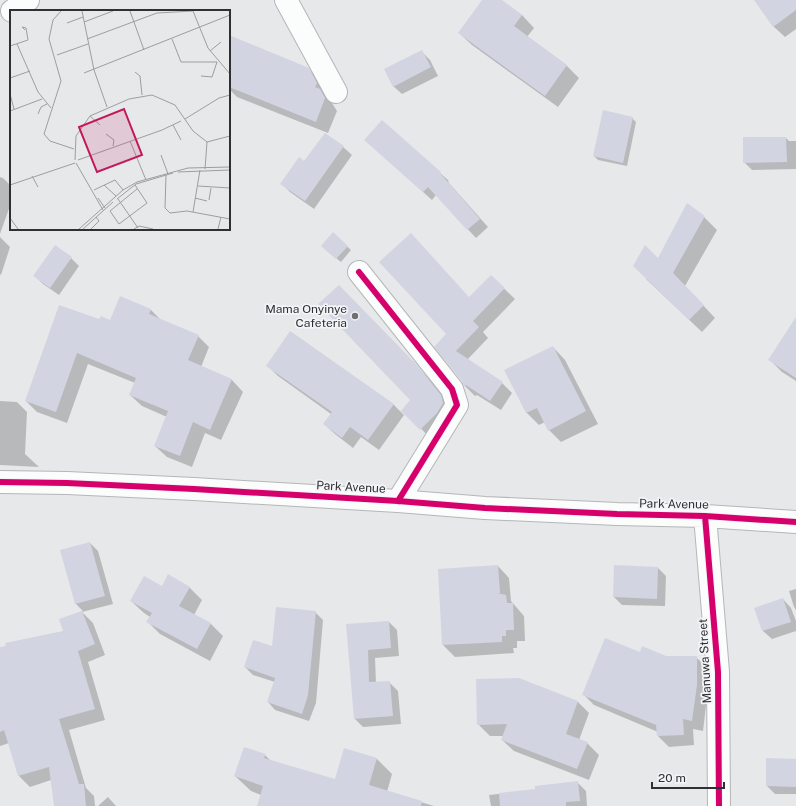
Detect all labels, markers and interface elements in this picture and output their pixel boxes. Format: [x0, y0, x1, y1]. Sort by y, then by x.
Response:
inset map [10, 10, 230, 230]
place label: Mama Onyinye Cafeteria [265, 302, 347, 330]
marker: Mama Onyinye Cafeteria [350, 311, 360, 321]
street label: Park Avenue [316, 478, 386, 496]
street label: Park Avenue [639, 496, 709, 512]
street label: Manuwa Street [696, 618, 714, 704]
scale bar [652, 764, 724, 790]
text: 20 m [658, 771, 686, 785]

